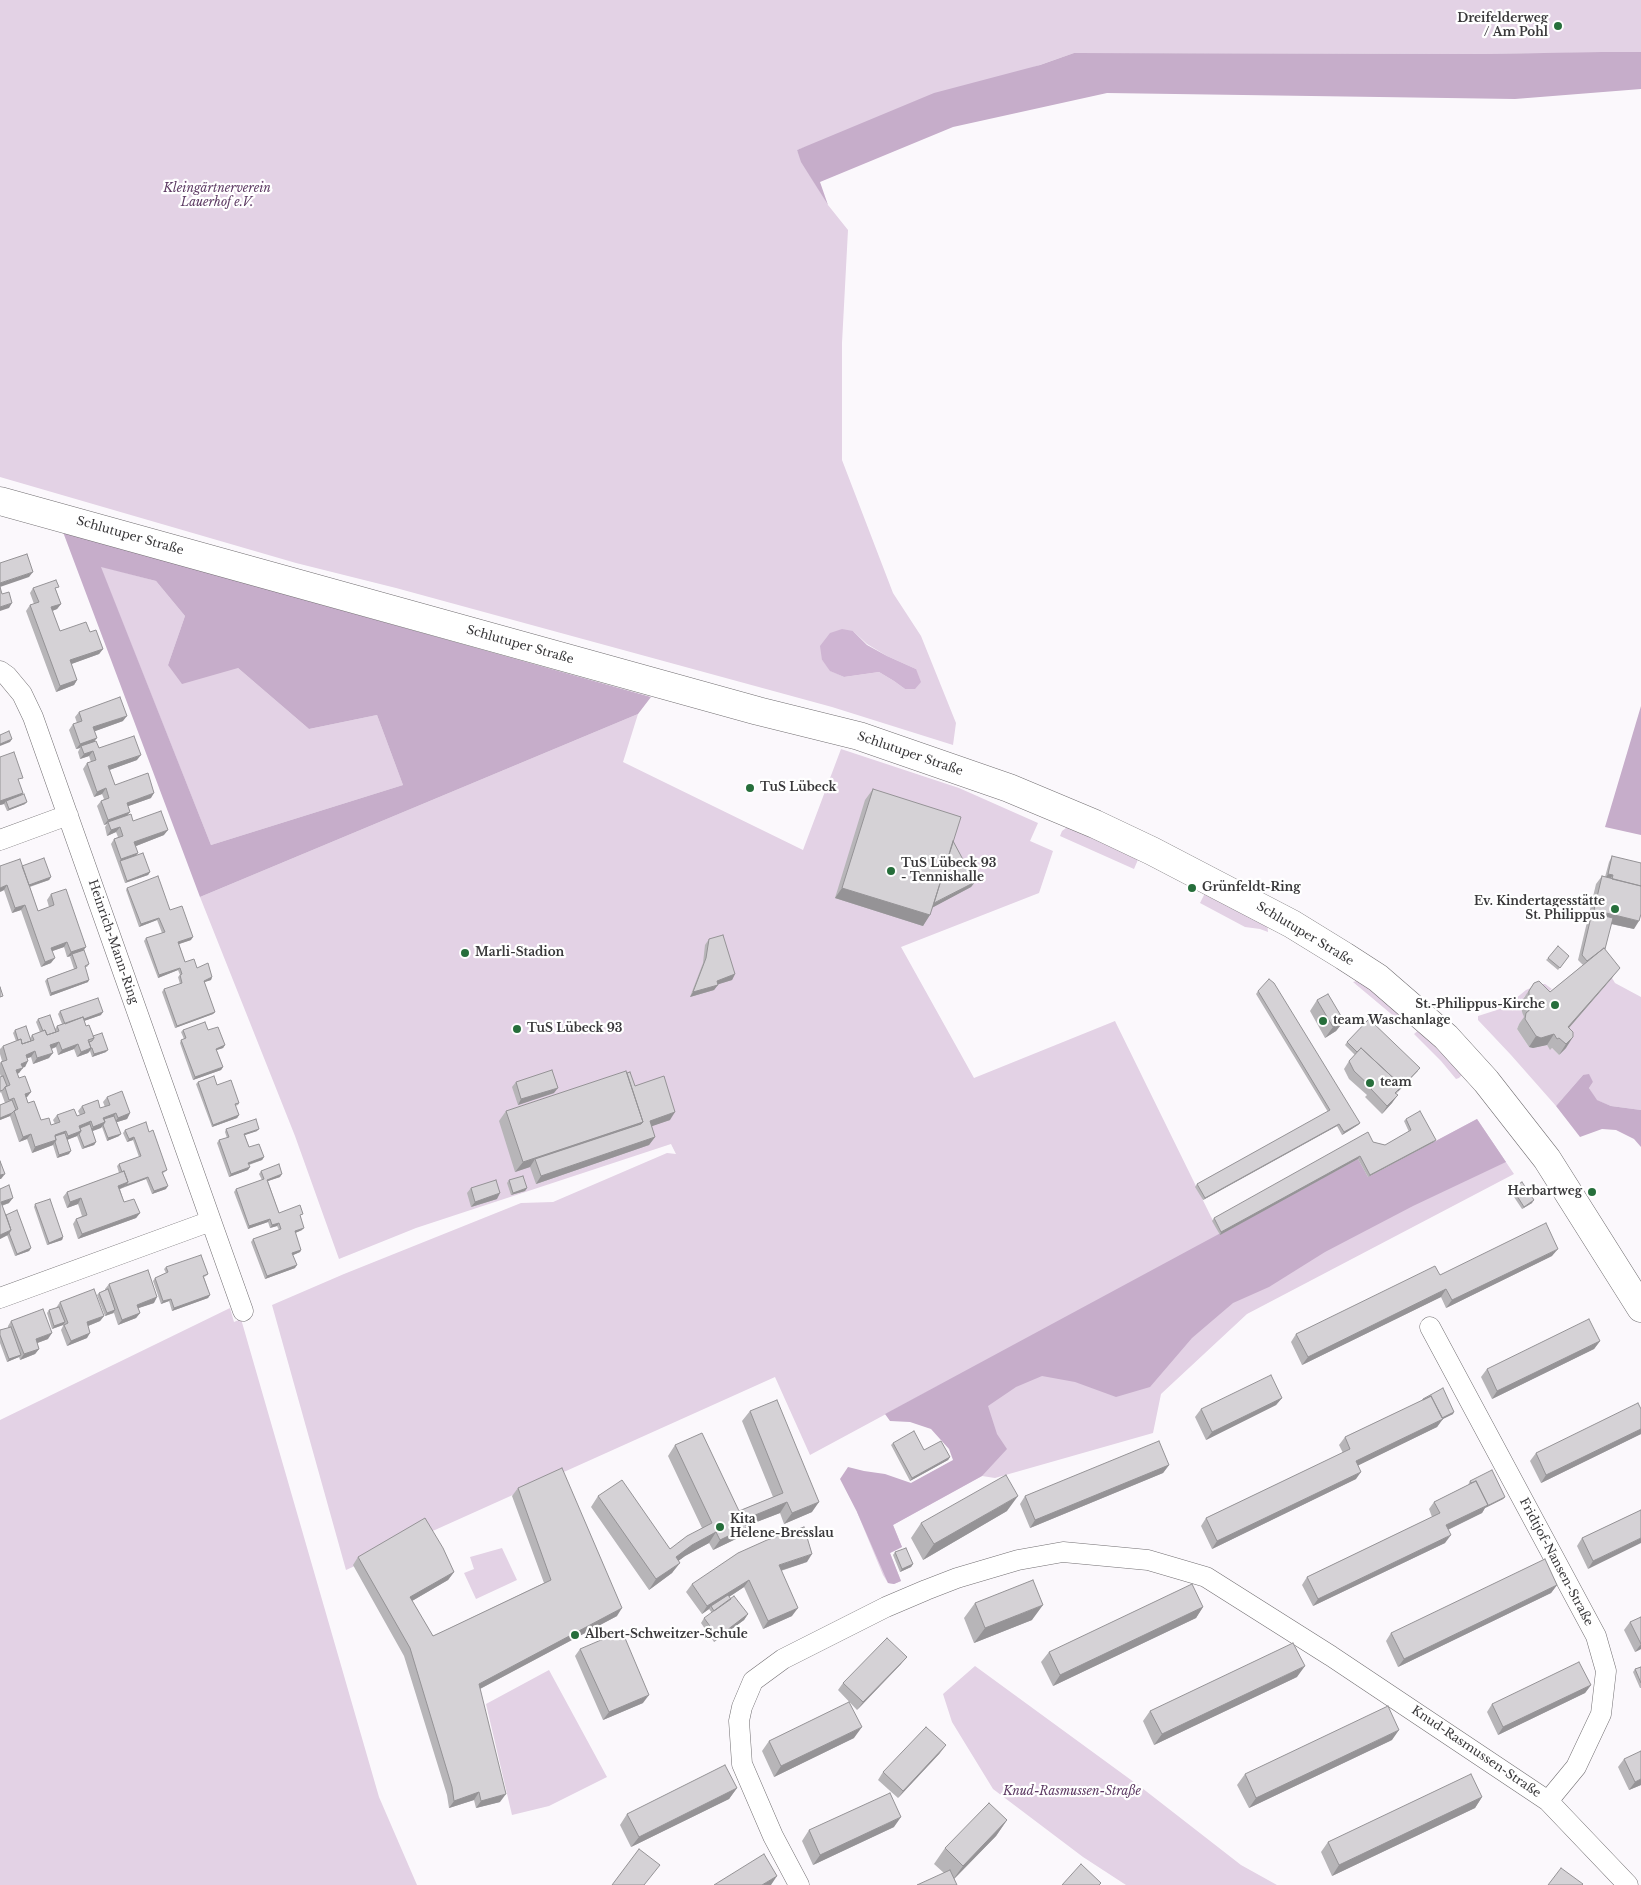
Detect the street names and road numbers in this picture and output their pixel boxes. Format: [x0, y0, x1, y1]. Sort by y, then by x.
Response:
street label: Schlutuper Straße [75, 514, 185, 558]
street label: Schlutuper Straße [465, 623, 575, 667]
street label: Schlutuper Straße [855, 729, 965, 779]
street label: Heinrich-Mann-Ring [85, 878, 141, 1006]
street label: Schlutuper Straße [1254, 899, 1356, 969]
street label: Fridtjof-Nansen-Straße [1516, 1495, 1596, 1629]
street label: Knud-Rasmussen-Straße [1409, 1703, 1543, 1801]

